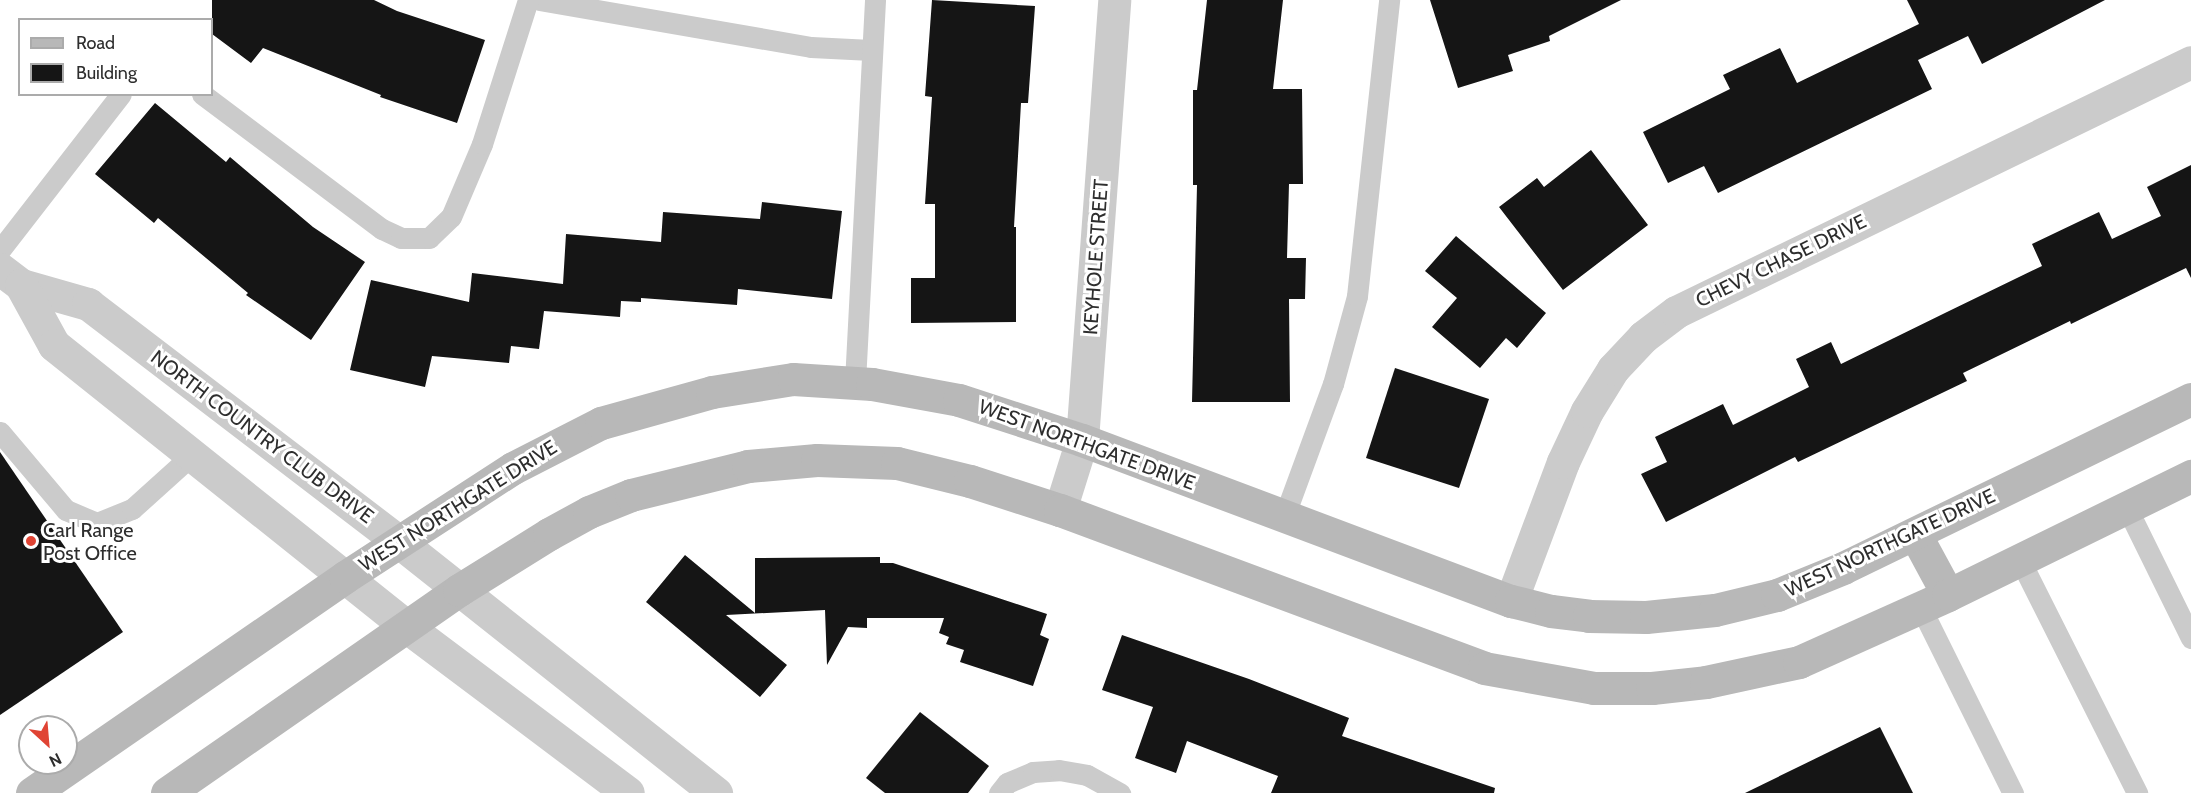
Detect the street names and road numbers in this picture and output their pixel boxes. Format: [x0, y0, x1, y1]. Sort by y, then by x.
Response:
street label: KEYHOLE STREET [1079, 178, 1113, 336]
street label: CHEVY CHASE DRIVE [1692, 209, 1870, 313]
street label: NORTH COUNTRY CLUB DRIVE [146, 345, 378, 529]
street label: WEST NORTHGATE DRIVE [975, 395, 1199, 495]
street label: WEST NORTHGATE DRIVE [355, 435, 561, 577]
street label: WEST NORTHGATE DRIVE [1781, 484, 1999, 602]

